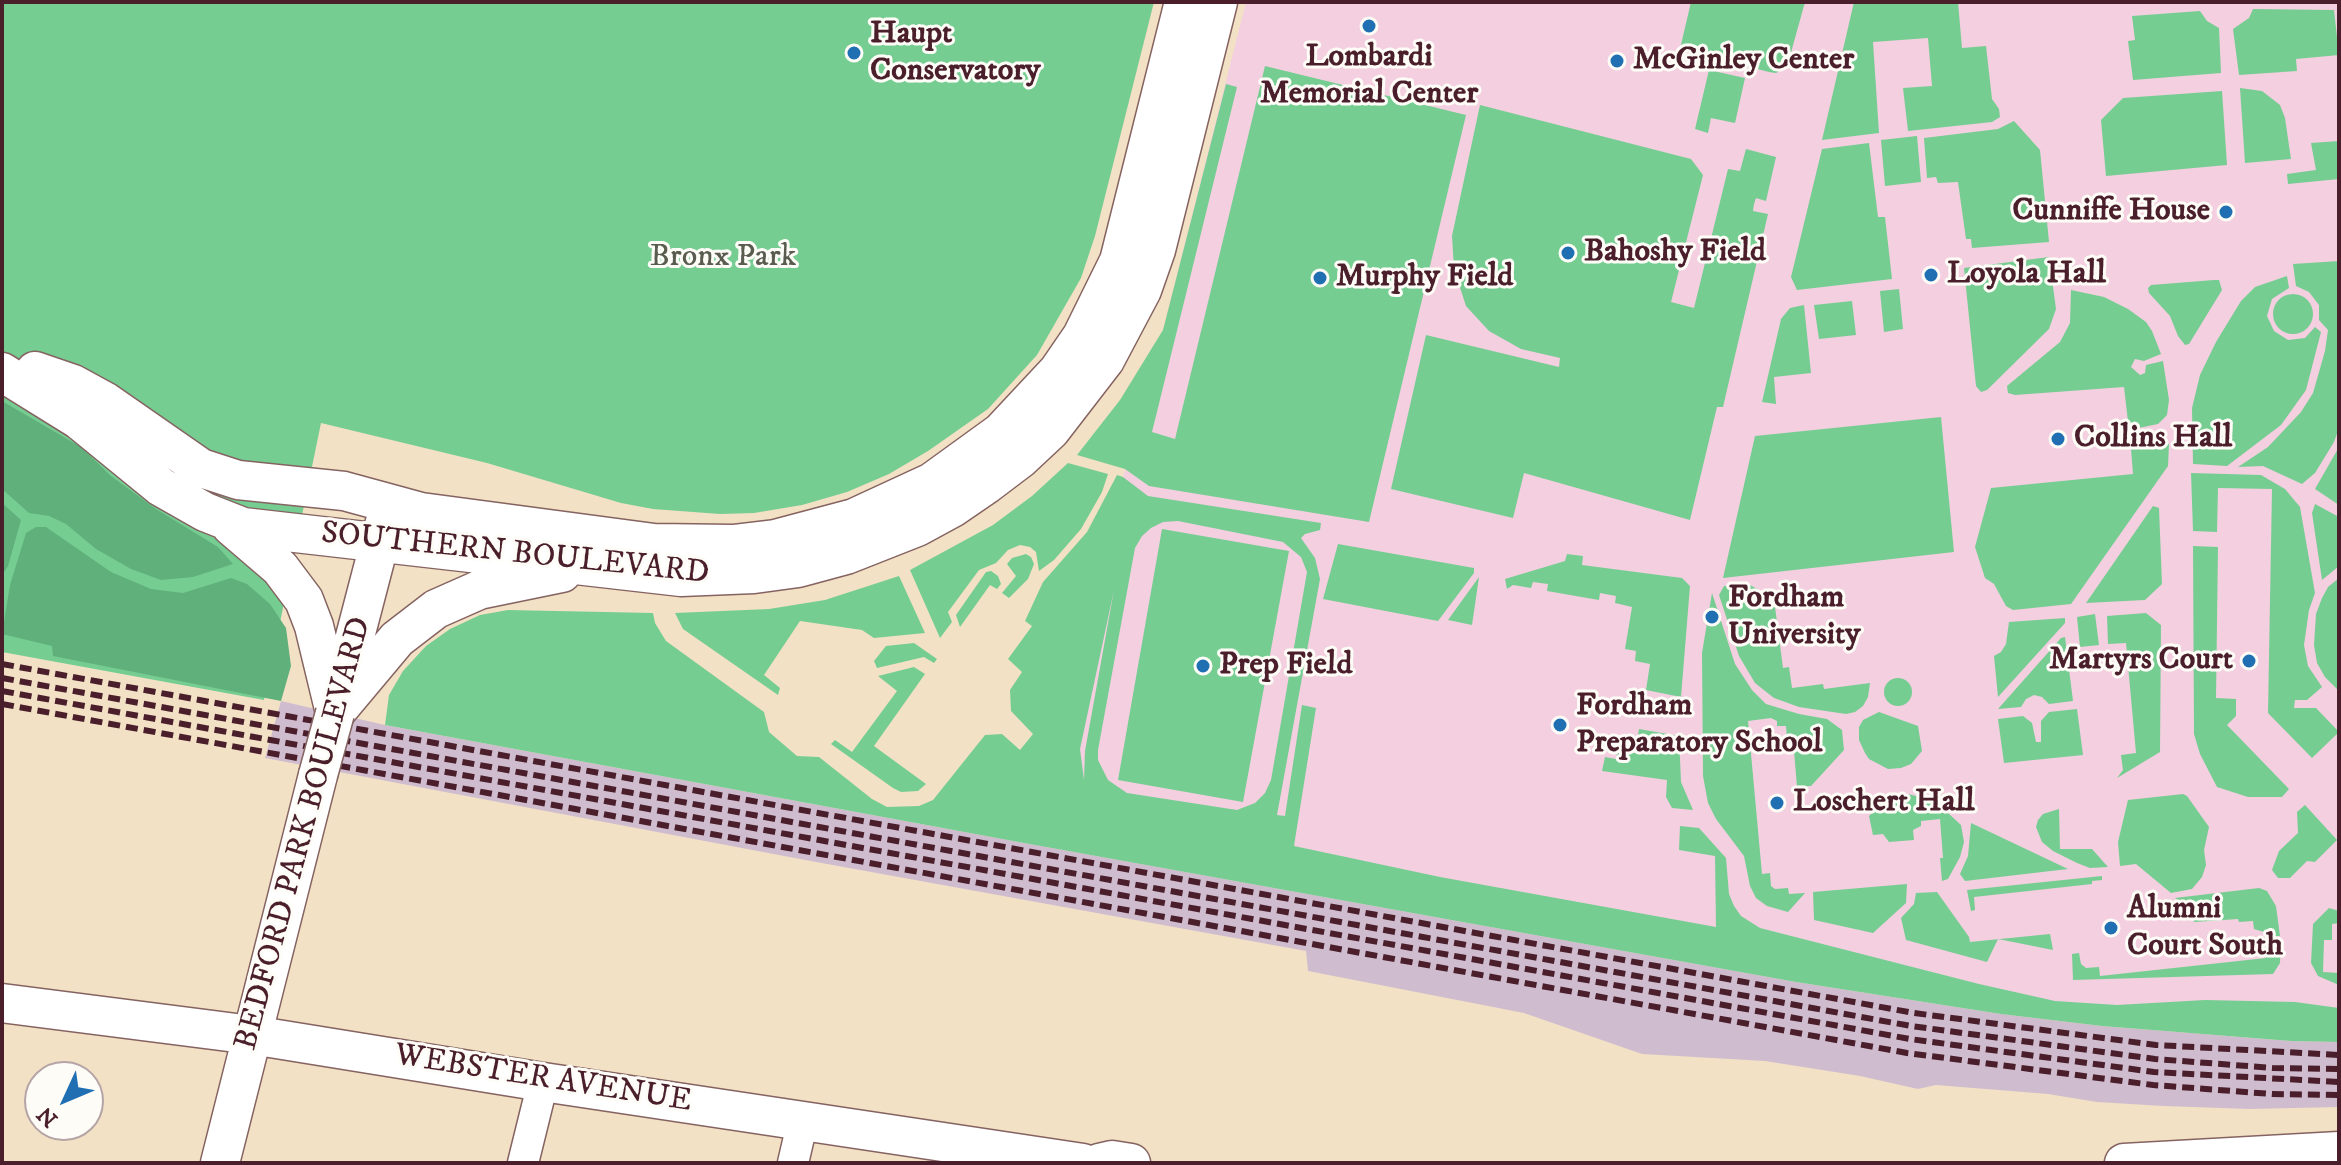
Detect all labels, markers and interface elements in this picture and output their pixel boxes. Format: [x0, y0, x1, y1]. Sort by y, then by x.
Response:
place label: Haupt Conservatory [870, 16, 1040, 91]
marker: Lombardi Memorial Center [1360, 17, 1378, 35]
place label: Lombardi Memorial Center [1260, 39, 1478, 114]
place label: McGinley Center [1633, 42, 1854, 80]
marker: Haupt Conservatory [845, 44, 863, 62]
marker: McGinley Center [1608, 52, 1626, 70]
place label: Cunniffe House [2012, 193, 2210, 231]
marker: Cunniffe House [2217, 203, 2235, 221]
place label: Bahoshy Field [1584, 234, 1766, 272]
park label: Bronx Park [650, 239, 796, 277]
marker: Bahoshy Field [1559, 244, 1577, 262]
place label: Loyola Hall [1947, 256, 2106, 294]
place label: Murphy Field [1336, 259, 1513, 297]
marker: Loyola Hall [1922, 266, 1940, 284]
marker: Murphy Field [1311, 269, 1329, 287]
place label: Collins Hall [2074, 420, 2232, 458]
marker: Collins Hall [2049, 430, 2067, 448]
street label: SOUTHERN BOULEVARD [319, 516, 711, 594]
place label: Fordham University [1728, 580, 1860, 655]
marker: Fordham University [1703, 608, 1721, 626]
street label: BEDFORD PARK BOULEVARD [229, 613, 381, 1055]
place label: Martyrs Court [2049, 642, 2233, 680]
place label: Prep Field [1219, 647, 1352, 685]
marker: Martyrs Court [2240, 652, 2258, 670]
marker: Prep Field [1194, 657, 1212, 675]
place label: Fordham Preparatory School [1576, 688, 1822, 763]
marker: Fordham Preparatory School [1551, 716, 1569, 734]
place label: Loschert Hall [1793, 784, 1975, 822]
marker: Loschert Hall [1768, 794, 1786, 812]
place label: Alumni Court South [2127, 891, 2283, 966]
marker: Alumni Court South [2102, 919, 2120, 937]
street label: WEBSTER AVENUE [392, 1038, 694, 1122]
north arrow [24, 1061, 104, 1141]
text: N [32, 1101, 64, 1133]

